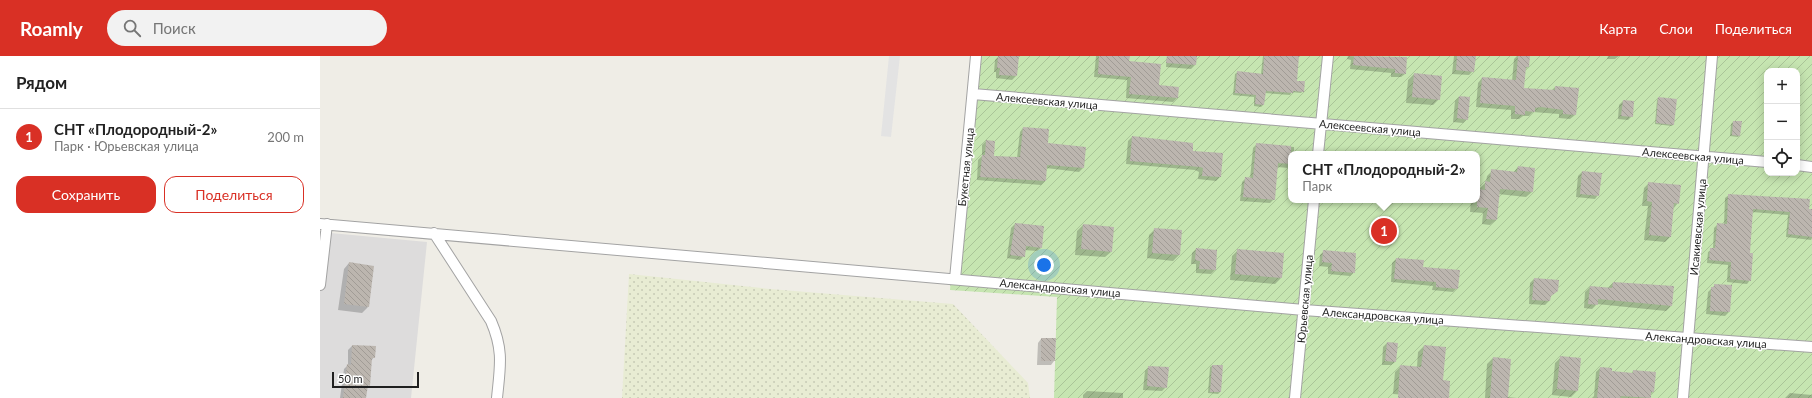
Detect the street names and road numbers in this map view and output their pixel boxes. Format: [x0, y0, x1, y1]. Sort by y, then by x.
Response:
street label: Алексеевская улица [996, 90, 1099, 111]
street label: Алексеевская улица [1319, 117, 1422, 138]
street label: Букетная улица [955, 127, 976, 207]
street label: Алексеевская улица [1642, 145, 1745, 166]
street label: Исакиевская улица [1687, 178, 1708, 276]
street label: Юрьевская улица [1294, 254, 1315, 344]
street label: Александровская улица [999, 276, 1121, 299]
street label: Александровская улица [1322, 305, 1444, 326]
street label: Александровская улица [1645, 329, 1767, 350]

